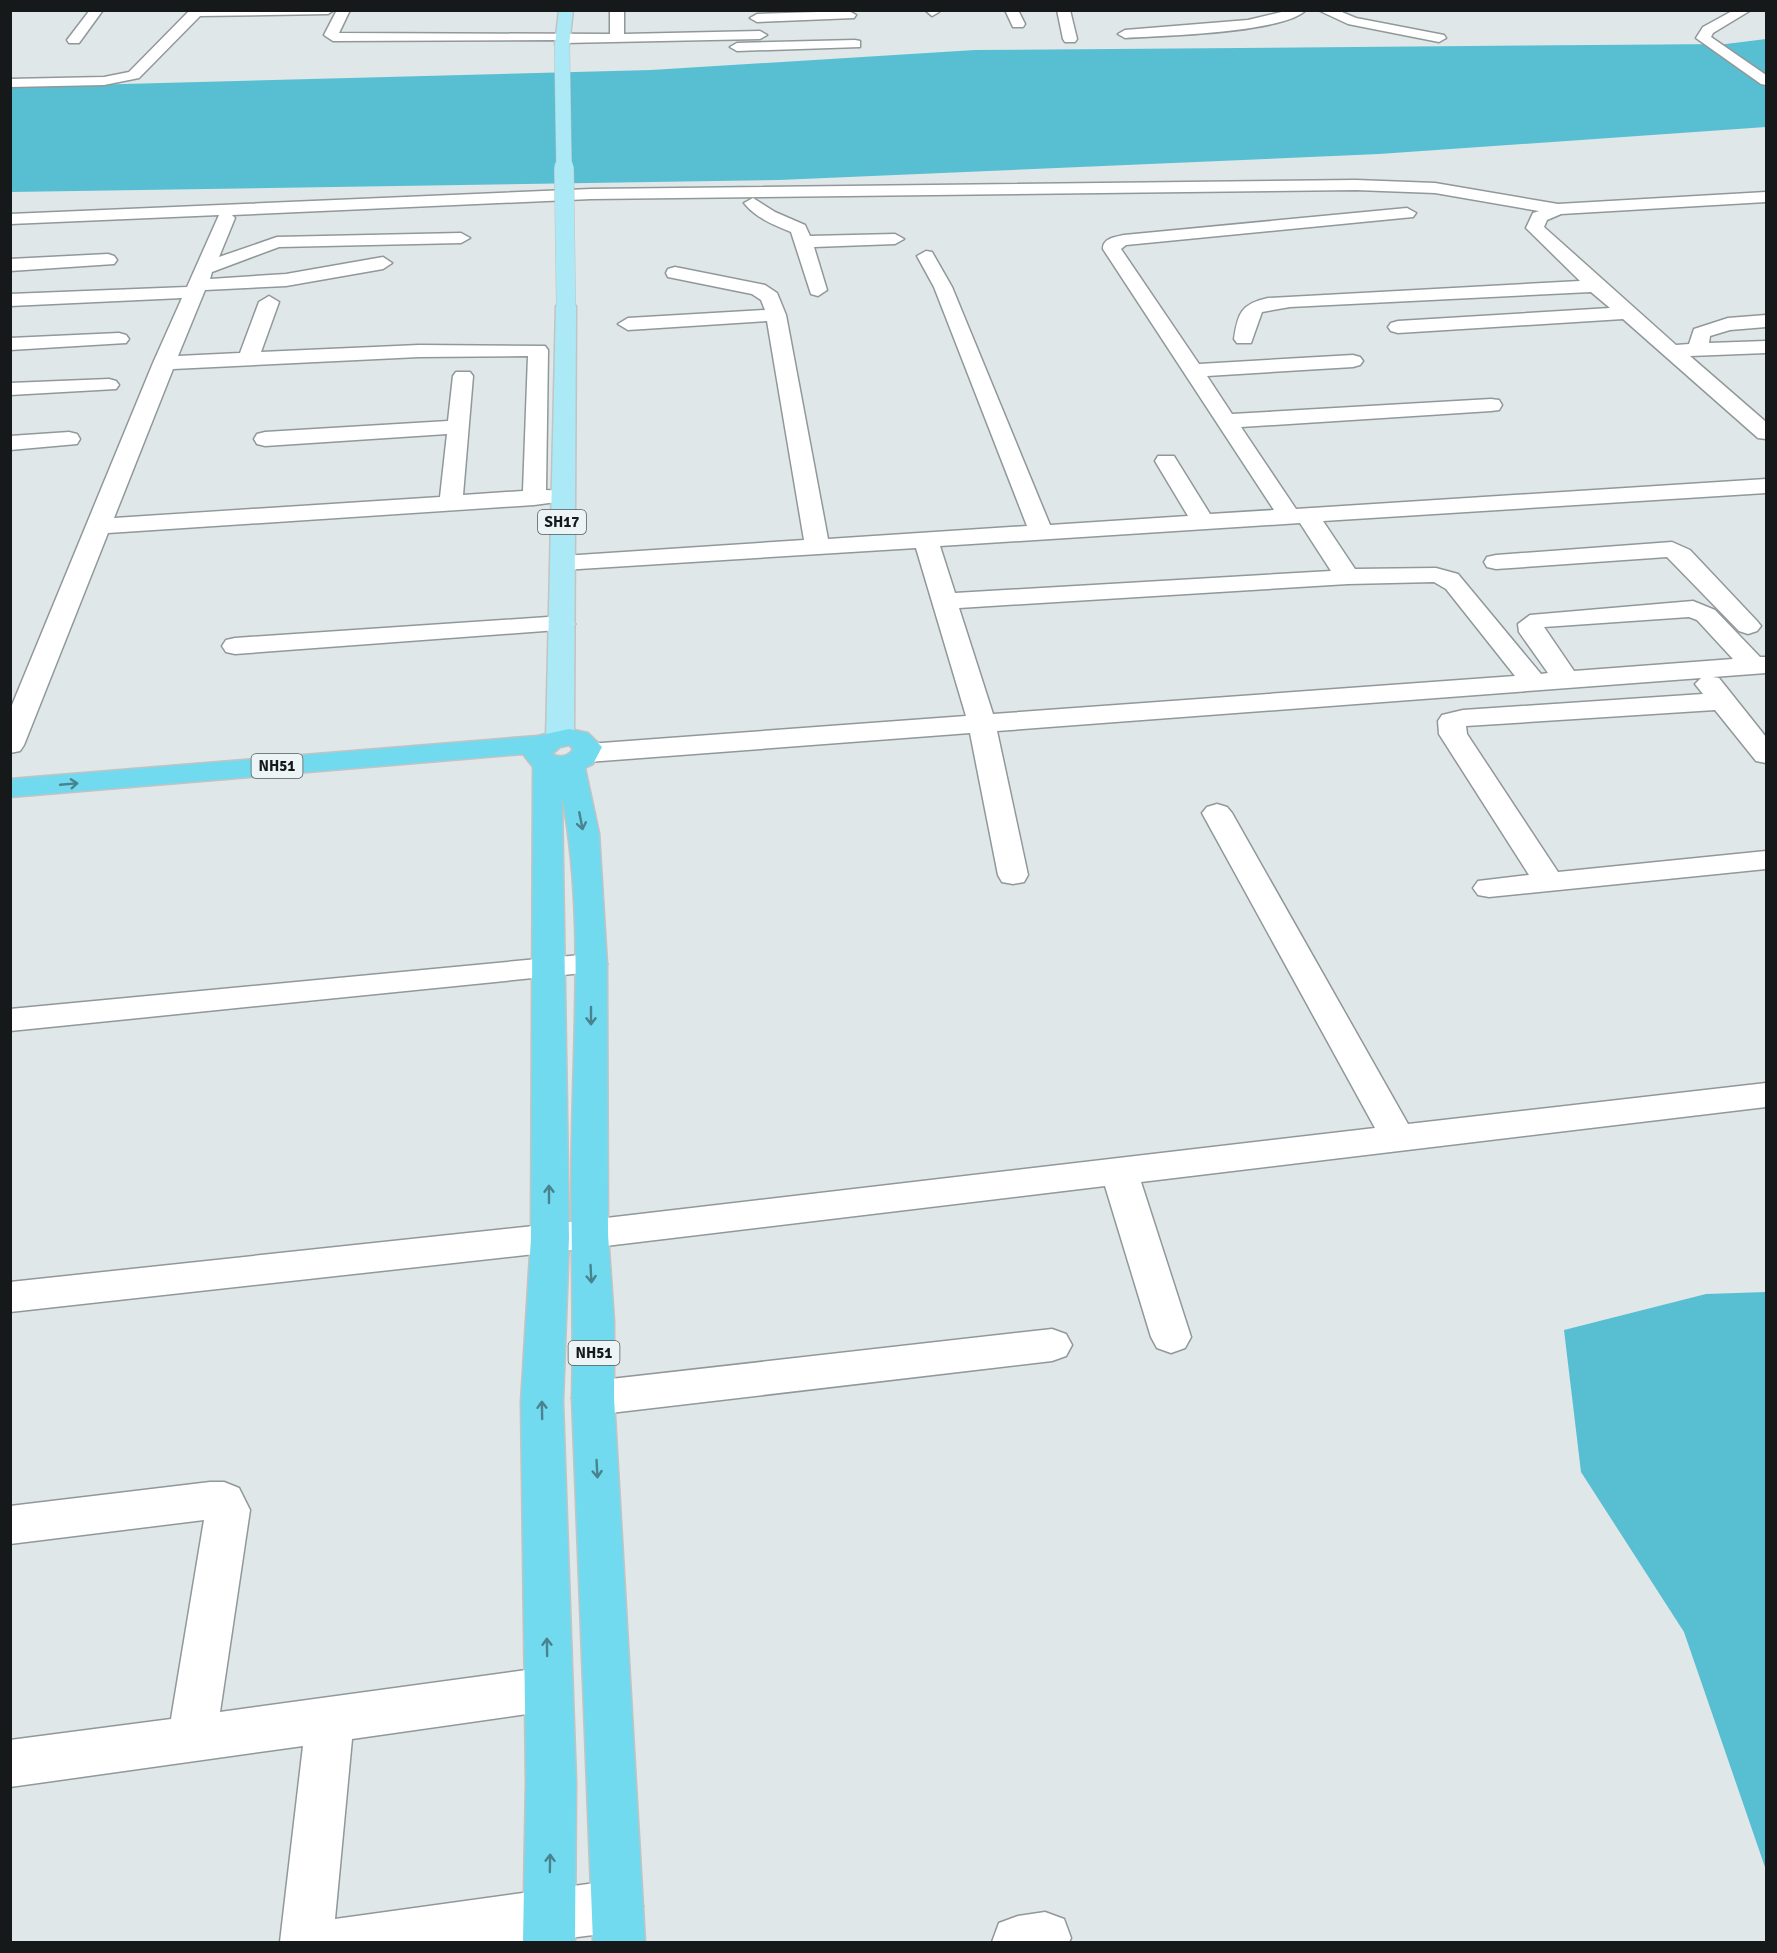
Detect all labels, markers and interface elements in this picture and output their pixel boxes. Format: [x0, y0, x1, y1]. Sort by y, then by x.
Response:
road number: SH17 [538, 510, 586, 534]
road number: NH51 [252, 754, 302, 778]
one-way arrow [58, 778, 78, 789]
one-way arrow [576, 811, 587, 831]
one-way arrow [585, 1006, 597, 1026]
one-way arrow [543, 1185, 555, 1205]
one-way arrow [586, 1264, 597, 1283]
road number: NH51 [568, 1341, 620, 1365]
one-way arrow [537, 1401, 548, 1421]
one-way arrow [591, 1458, 602, 1478]
one-way arrow [542, 1638, 553, 1658]
one-way arrow [544, 1854, 556, 1874]

